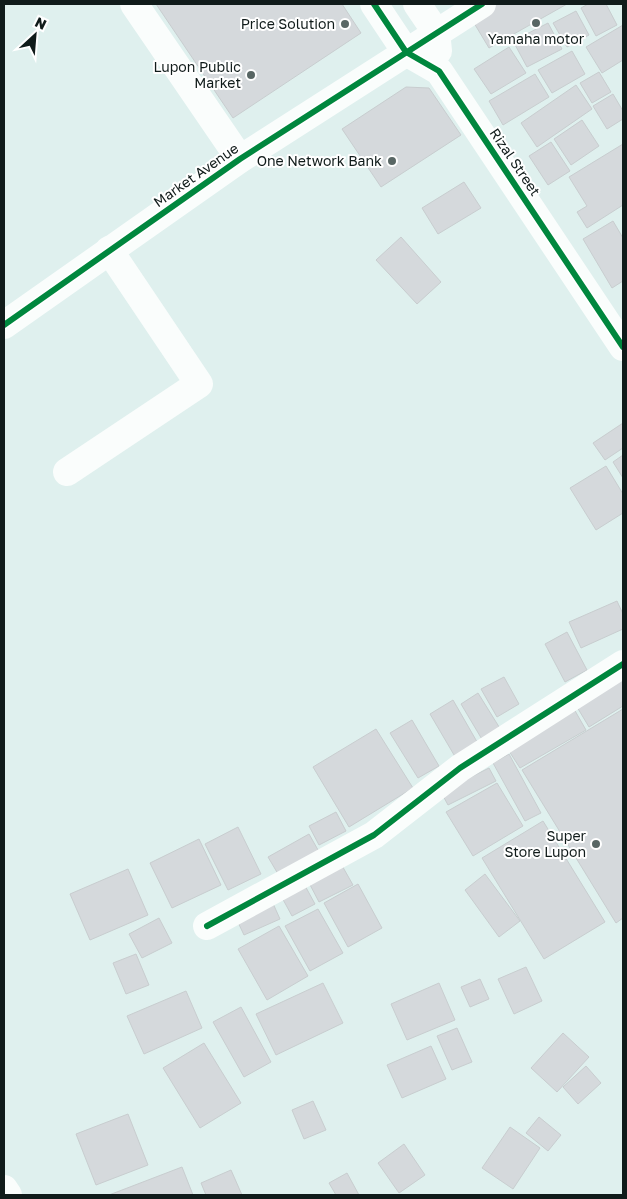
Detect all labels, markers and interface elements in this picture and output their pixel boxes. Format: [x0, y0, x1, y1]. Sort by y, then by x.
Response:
north arrow [10, 10, 60, 60]
text: N [32, 13, 49, 33]
place label: Price Solution [241, 15, 335, 32]
marker: Yamaha motor [530, 17, 542, 29]
marker: Price Solution [339, 18, 351, 30]
place label: Yamaha motor [488, 30, 585, 47]
place label: Lupon Public Market [154, 58, 241, 91]
marker: Lupon Public Market [245, 69, 257, 81]
street label: Rizal Street [487, 125, 544, 199]
street label: Market Avenue [150, 139, 241, 210]
place label: One Network Bank [257, 152, 382, 169]
marker: One Network Bank [386, 155, 398, 167]
place label: Super Store Lupon [505, 827, 587, 860]
marker: Super Store Lupon [590, 838, 602, 850]

